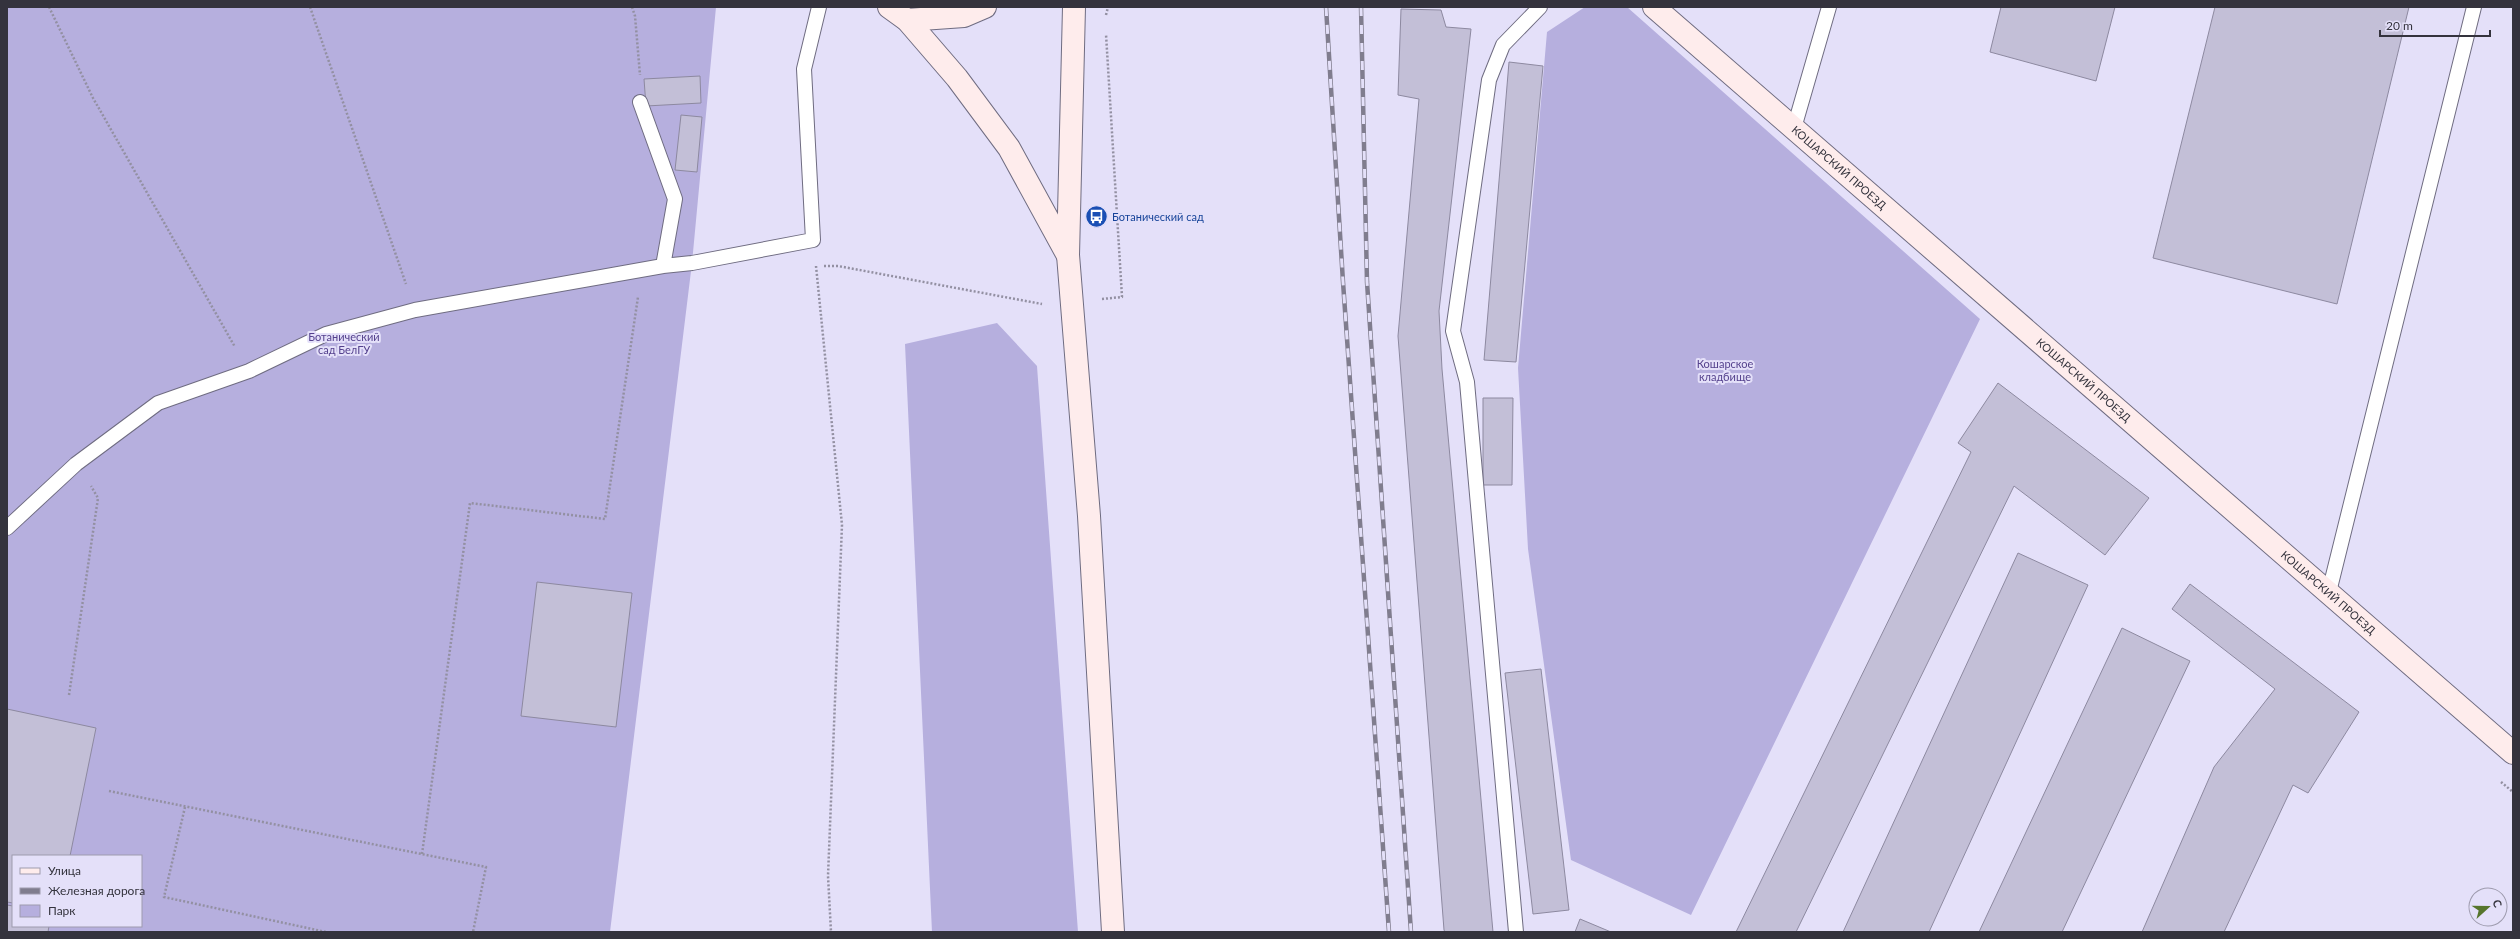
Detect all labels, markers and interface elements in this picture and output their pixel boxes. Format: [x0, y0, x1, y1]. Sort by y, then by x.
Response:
scale bar [2380, 12, 2490, 38]
text: 20 m [2386, 18, 2413, 33]
street label: КОШАРСКИЙ ПРОЕЗД [1789, 123, 1889, 212]
bus stop icon: Ботанический сад [1084, 204, 1110, 230]
place label: Ботанический сад [1112, 210, 1204, 223]
park label: Ботанический сад БелГУ [308, 330, 380, 356]
street label: КОШАРСКИЙ ПРОЕЗД [2034, 335, 2134, 424]
park label: Кошарское кладбище [1697, 357, 1754, 383]
street label: КОШАРСКИЙ ПРОЕЗД [2279, 548, 2379, 637]
legend [12, 855, 142, 927]
text: Улица [48, 863, 81, 878]
text: Железная дорога [48, 883, 145, 898]
north arrow [2468, 887, 2508, 927]
text: С [2490, 898, 2505, 910]
text: Парк [48, 903, 76, 918]

